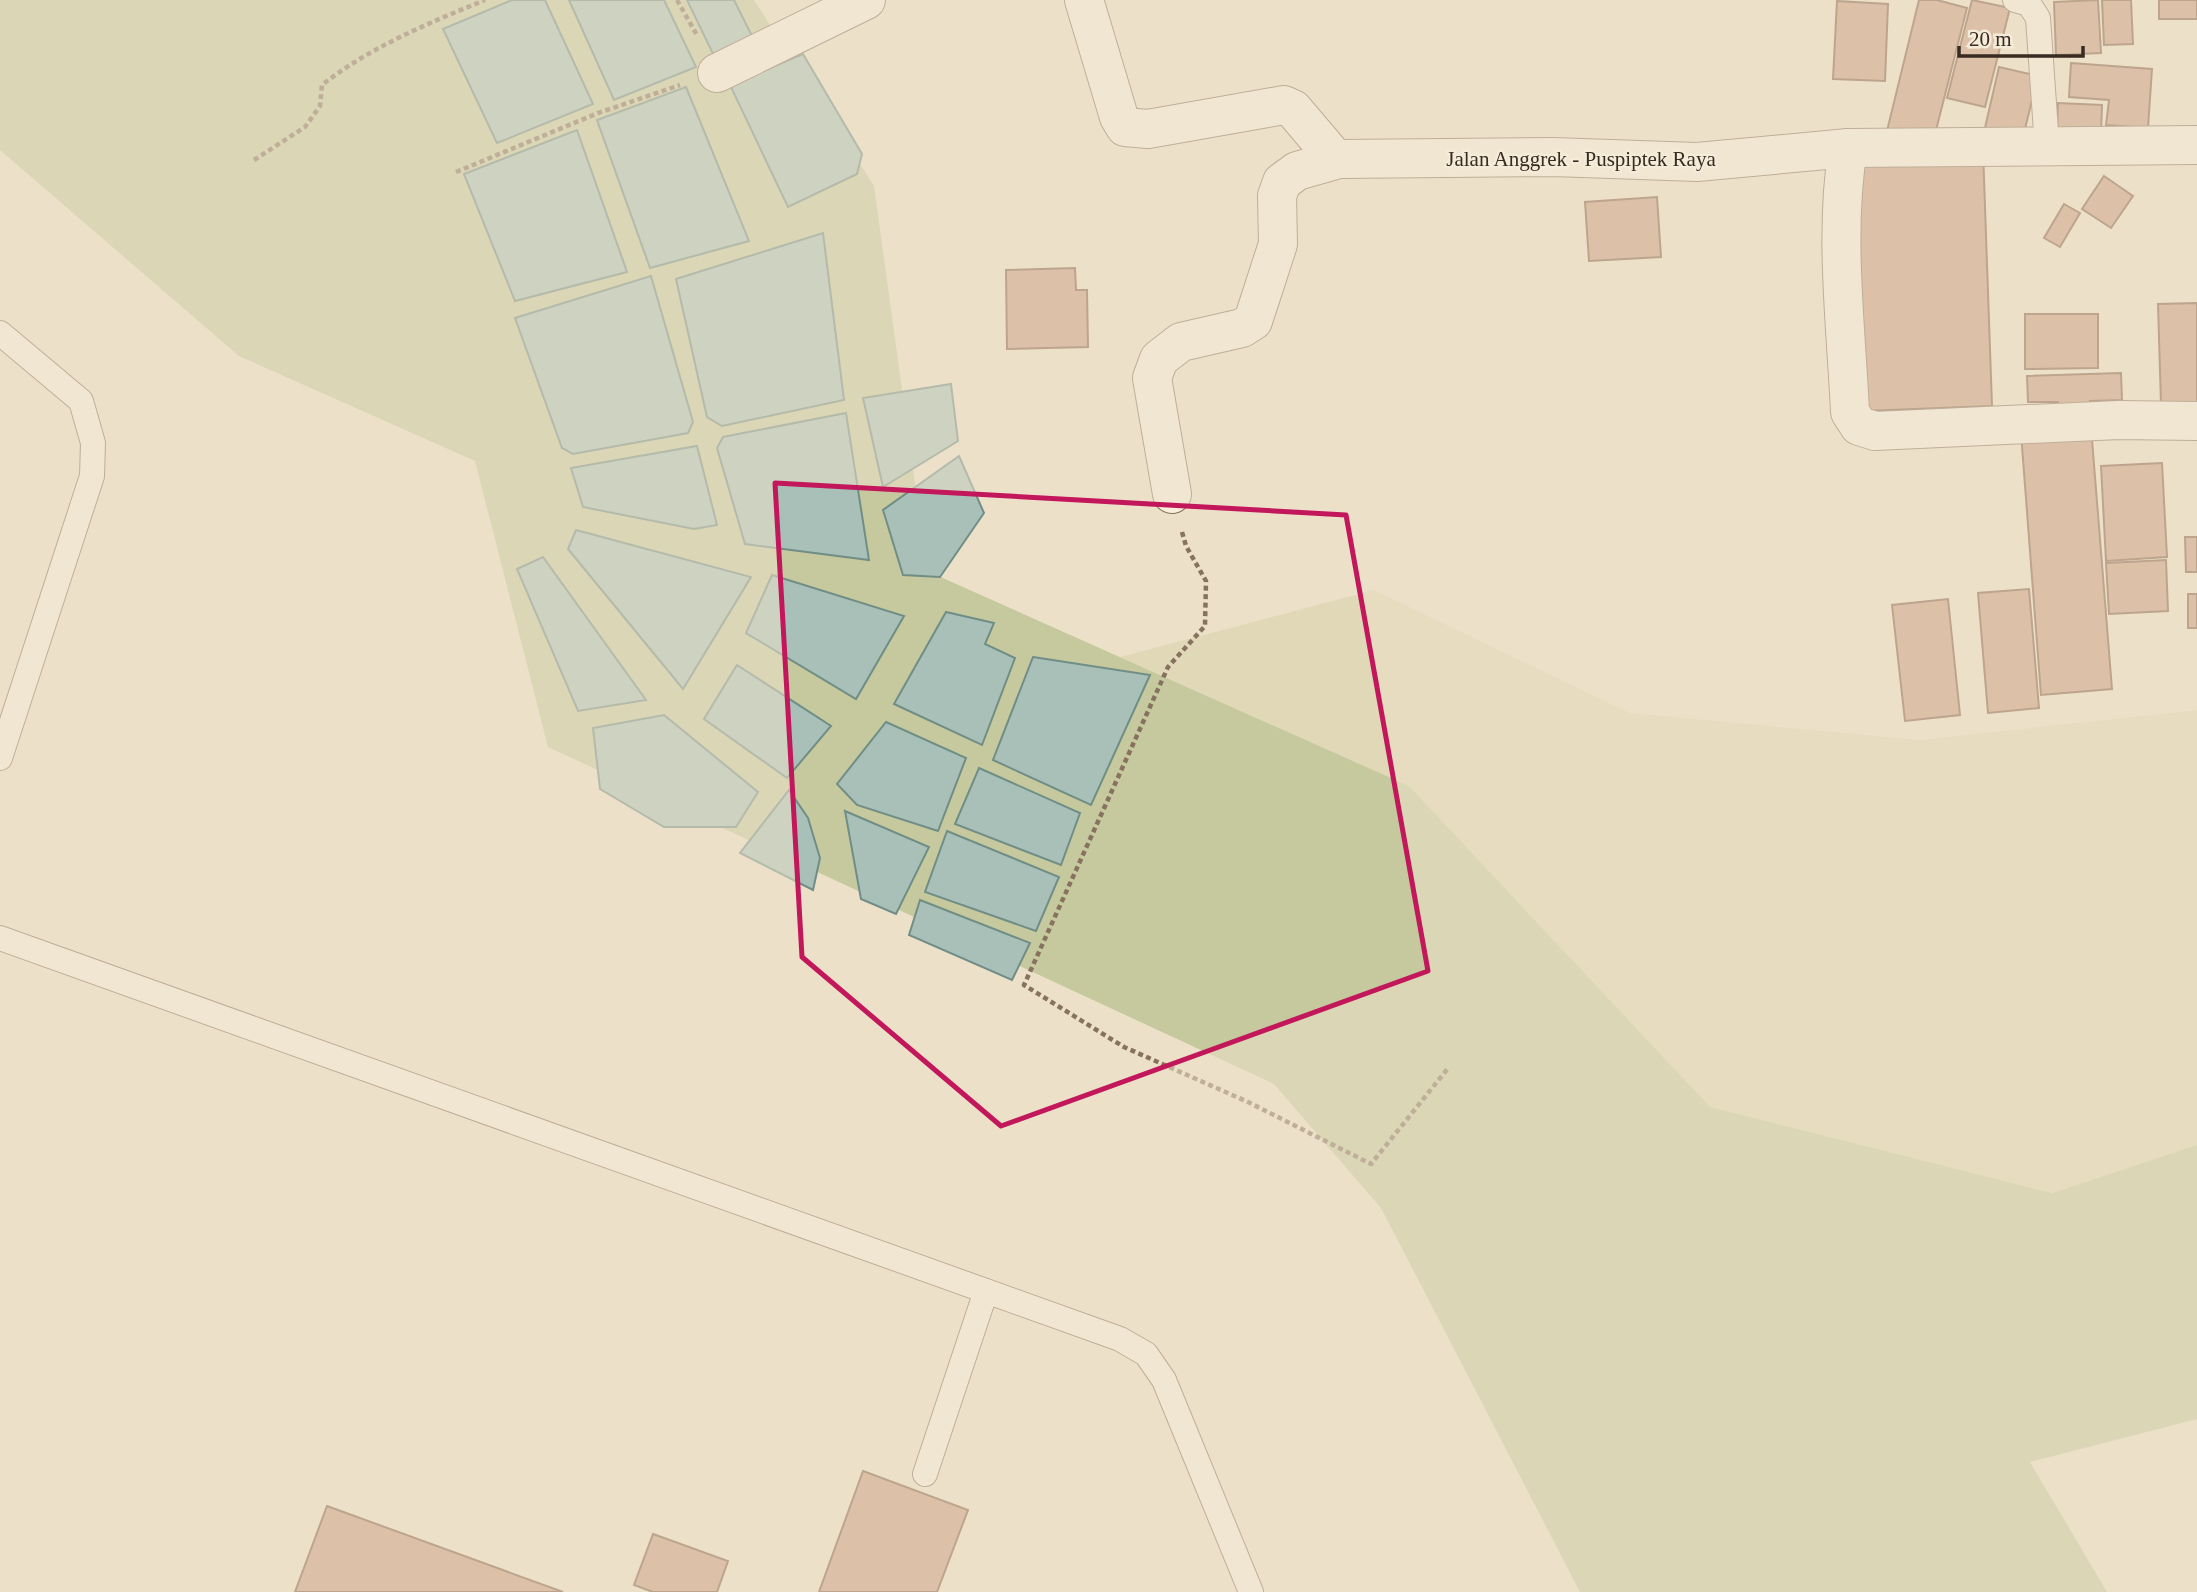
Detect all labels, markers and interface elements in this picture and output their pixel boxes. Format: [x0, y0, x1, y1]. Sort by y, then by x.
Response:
scale bar [1959, 14, 2083, 58]
text: 20 m [1969, 27, 2012, 51]
street label: Jalan Anggrek - Puspiptek Raya [1446, 147, 1716, 171]

